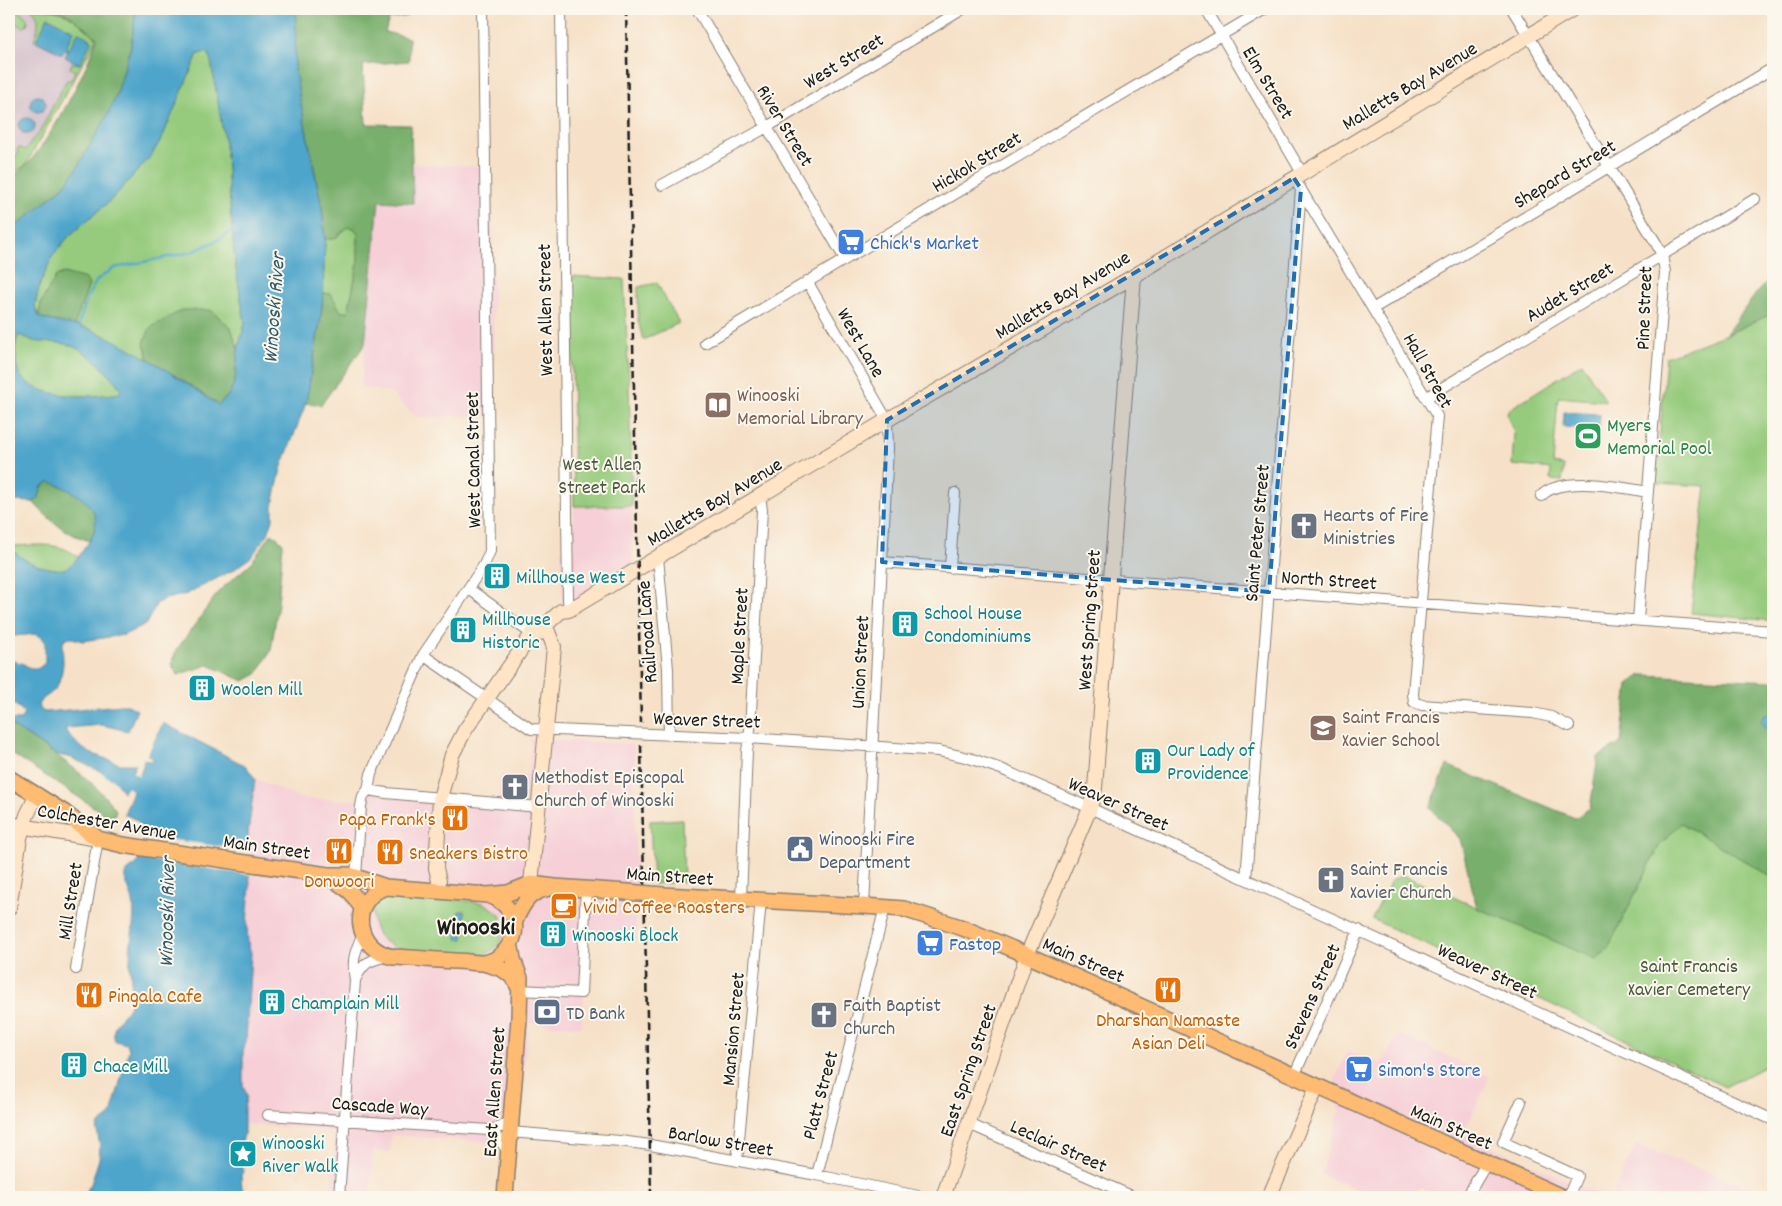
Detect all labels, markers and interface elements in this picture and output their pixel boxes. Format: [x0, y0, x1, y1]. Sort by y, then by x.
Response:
street label: West Street [799, 28, 890, 98]
street label: Malletts Bay Avenue [1338, 36, 1484, 139]
street label: Elm Street [1234, 42, 1299, 125]
street label: River Street [748, 80, 819, 173]
street label: Hickok Street [927, 126, 1028, 201]
street label: Shepard Street [1509, 134, 1622, 217]
supermarket icon: Chick's Market [836, 227, 866, 257]
place label: Chick's Market [870, 231, 979, 259]
street label: West Allen Street [532, 244, 562, 376]
street label: Malletts Bay Avenue [991, 245, 1137, 348]
water label: Winooski River [257, 250, 295, 364]
street label: Audet Street [1521, 256, 1620, 331]
street label: Pine Street [1631, 266, 1661, 351]
street label: West Lane [828, 303, 891, 384]
street label: Hall Street [1394, 329, 1459, 414]
place label: Winooski Memorial Library [737, 383, 864, 434]
library icon: Winooski Memorial Library [703, 390, 733, 420]
street label: West Canal Street [460, 391, 490, 528]
place label: Myers Memorial Pool [1607, 413, 1712, 464]
sports icon: Myers Memorial Pool [1573, 421, 1603, 451]
park label: West Allen Street Park [558, 452, 646, 503]
street label: Malletts Bay Avenue [643, 452, 789, 555]
street label: Saint Peter Street [1239, 463, 1279, 603]
place label: Hearts of Fire Ministries [1323, 503, 1429, 554]
church icon: Hearts of Fire Ministries [1289, 511, 1319, 541]
street label: West Spring Street [1072, 549, 1110, 691]
building icon: Millhouse West [482, 561, 512, 591]
place label: Millhouse West [516, 565, 625, 593]
street label: North Street [1280, 565, 1378, 599]
street label: Railroad Lane [631, 579, 667, 684]
street label: Maple Street [724, 587, 758, 685]
place label: School House Condominiums [924, 601, 1031, 652]
place label: Millhouse Historic [482, 607, 551, 658]
building icon: School House Condominiums [890, 609, 920, 639]
building icon: Millhouse Historic [448, 615, 478, 645]
street label: Union Street [846, 615, 878, 710]
building icon: Woolen Mill [187, 673, 217, 703]
place label: Woolen Mill [221, 677, 303, 705]
place label: Saint Francis Xavier School [1342, 705, 1440, 756]
street label: Weaver Street [653, 706, 761, 738]
school or university icon: Saint Francis Xavier School [1308, 713, 1338, 743]
place label: Our Lady of Providence [1167, 738, 1256, 789]
building icon: Our Lady of Providence [1133, 746, 1163, 776]
place label: Methodist Episcopal Church of Winooski [534, 765, 684, 816]
street label: Weaver Street [1063, 771, 1173, 840]
church icon: Methodist Episcopal Church of Winooski [500, 772, 530, 802]
street label: Colchester Avenue [35, 798, 178, 850]
restaurant icon: Papa Frank's [440, 803, 470, 833]
place label: Papa Frank's [339, 807, 436, 835]
place label: Winooski Fire Department [819, 827, 915, 878]
street label: Main Street [221, 829, 312, 869]
public building icon: Winooski Fire Department [785, 834, 815, 864]
restaurant icon: Donwoori [324, 836, 354, 866]
restaurant icon: Sneakers Bistro [375, 837, 405, 867]
place label: Sneakers Bistro [409, 841, 528, 869]
water label: Winooski River [153, 854, 185, 967]
place label: Saint Francis Xavier Church [1350, 857, 1452, 908]
street label: Mill Street [52, 861, 92, 942]
street label: Main Street [625, 861, 714, 895]
church icon: Saint Francis Xavier Church [1316, 865, 1346, 895]
place label: Donwoori [304, 869, 374, 897]
cafe icon: Vivid Coffee Roasters [549, 891, 579, 921]
place label: Vivid Coffee Roasters [583, 895, 745, 923]
district label: Winooski [437, 911, 515, 947]
building icon: Winooski Block [538, 919, 568, 949]
place label: Winooski Block [572, 923, 678, 951]
supermarket icon: Fastop [915, 928, 945, 958]
street label: Main Street [1037, 931, 1128, 992]
place label: Fastop [949, 932, 1001, 960]
street label: Weaver Street [1432, 937, 1541, 1008]
street label: Stevens Street [1278, 940, 1350, 1055]
park label: Saint Francis Xavier Cemetery [1628, 954, 1751, 1005]
street label: Mansion Street [716, 971, 754, 1087]
restaurant icon: Dharshan Namaste Asian Deli [1153, 975, 1183, 1005]
restaurant icon: Pingala Cafe [74, 980, 104, 1010]
place label: Pingala Cafe [108, 984, 202, 1012]
building icon: Champlain Mill [257, 987, 287, 1017]
place label: Champlain Mill [291, 991, 399, 1019]
place label: Faith Baptist Church [843, 993, 941, 1044]
bank icon: TD Bank [532, 997, 562, 1027]
church icon: Faith Baptist Church [809, 1000, 839, 1030]
place label: TD Bank [566, 1001, 625, 1029]
street label: East Spring Street [934, 1001, 1006, 1141]
place label: Dharshan Namaste Asian Deli [1096, 1008, 1240, 1059]
street label: East Allen Street [477, 1026, 515, 1158]
street label: Platt Street [797, 1048, 847, 1143]
building icon: Chace Mill [59, 1050, 89, 1080]
place label: Chace Mill [93, 1054, 168, 1082]
supermarket icon: Simon's Store [1344, 1054, 1374, 1084]
place label: Simon's Store [1378, 1058, 1481, 1086]
street label: Cascade Way [331, 1091, 430, 1125]
street label: Main Street [1405, 1098, 1496, 1159]
street label: Leclair Street [1005, 1114, 1111, 1182]
street label: Barlow Street [666, 1120, 775, 1166]
place label: Winooski River Walk [262, 1131, 338, 1182]
place icon: Winooski River Walk [228, 1139, 258, 1169]

